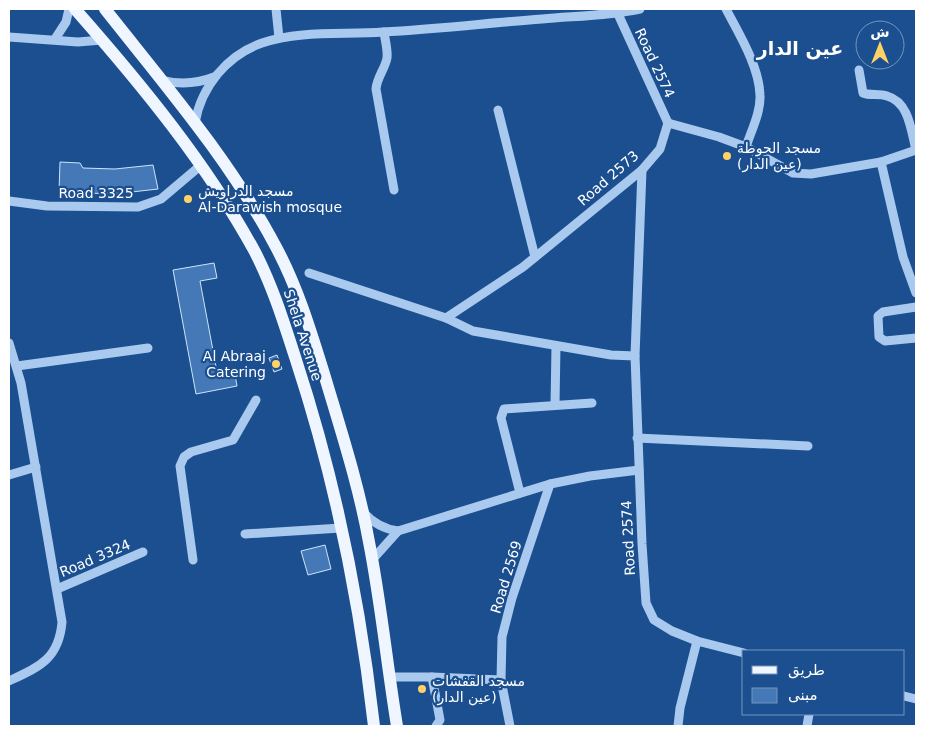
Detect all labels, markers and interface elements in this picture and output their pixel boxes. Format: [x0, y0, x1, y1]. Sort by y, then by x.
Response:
north arrow [855, 20, 905, 70]
text: ش [870, 24, 890, 40]
street label: Road 2574 [632, 26, 678, 101]
district label: عين الدار [756, 37, 843, 60]
place label: مسجد الحوطة (عين الدار) [737, 140, 821, 173]
street label: Road 2573 [574, 147, 642, 209]
marker: مسجد الحوطة (عين الدار) [721, 150, 733, 162]
place label: مسجد الدراويش Al-Darawish mosque [198, 183, 342, 215]
street label: Road 3325 [58, 185, 134, 201]
marker: مسجد الدراويش Al-Darawish mosque [182, 193, 194, 205]
street label: Shela Avenue [281, 287, 325, 383]
place label: Al Abraaj Catering [203, 348, 266, 380]
marker: Al Abraaj Catering [270, 358, 282, 370]
street label: Road 2574 [618, 500, 638, 576]
street label: Road 3324 [57, 536, 133, 580]
street label: Road 2569 [487, 539, 525, 615]
legend [742, 650, 905, 715]
text: طريق [788, 661, 825, 679]
place label: مسجد القفشات (عين الدار) [432, 673, 525, 706]
marker: مسجد القفشات (عين الدار) [416, 683, 428, 695]
text: مبنى [788, 686, 818, 704]

